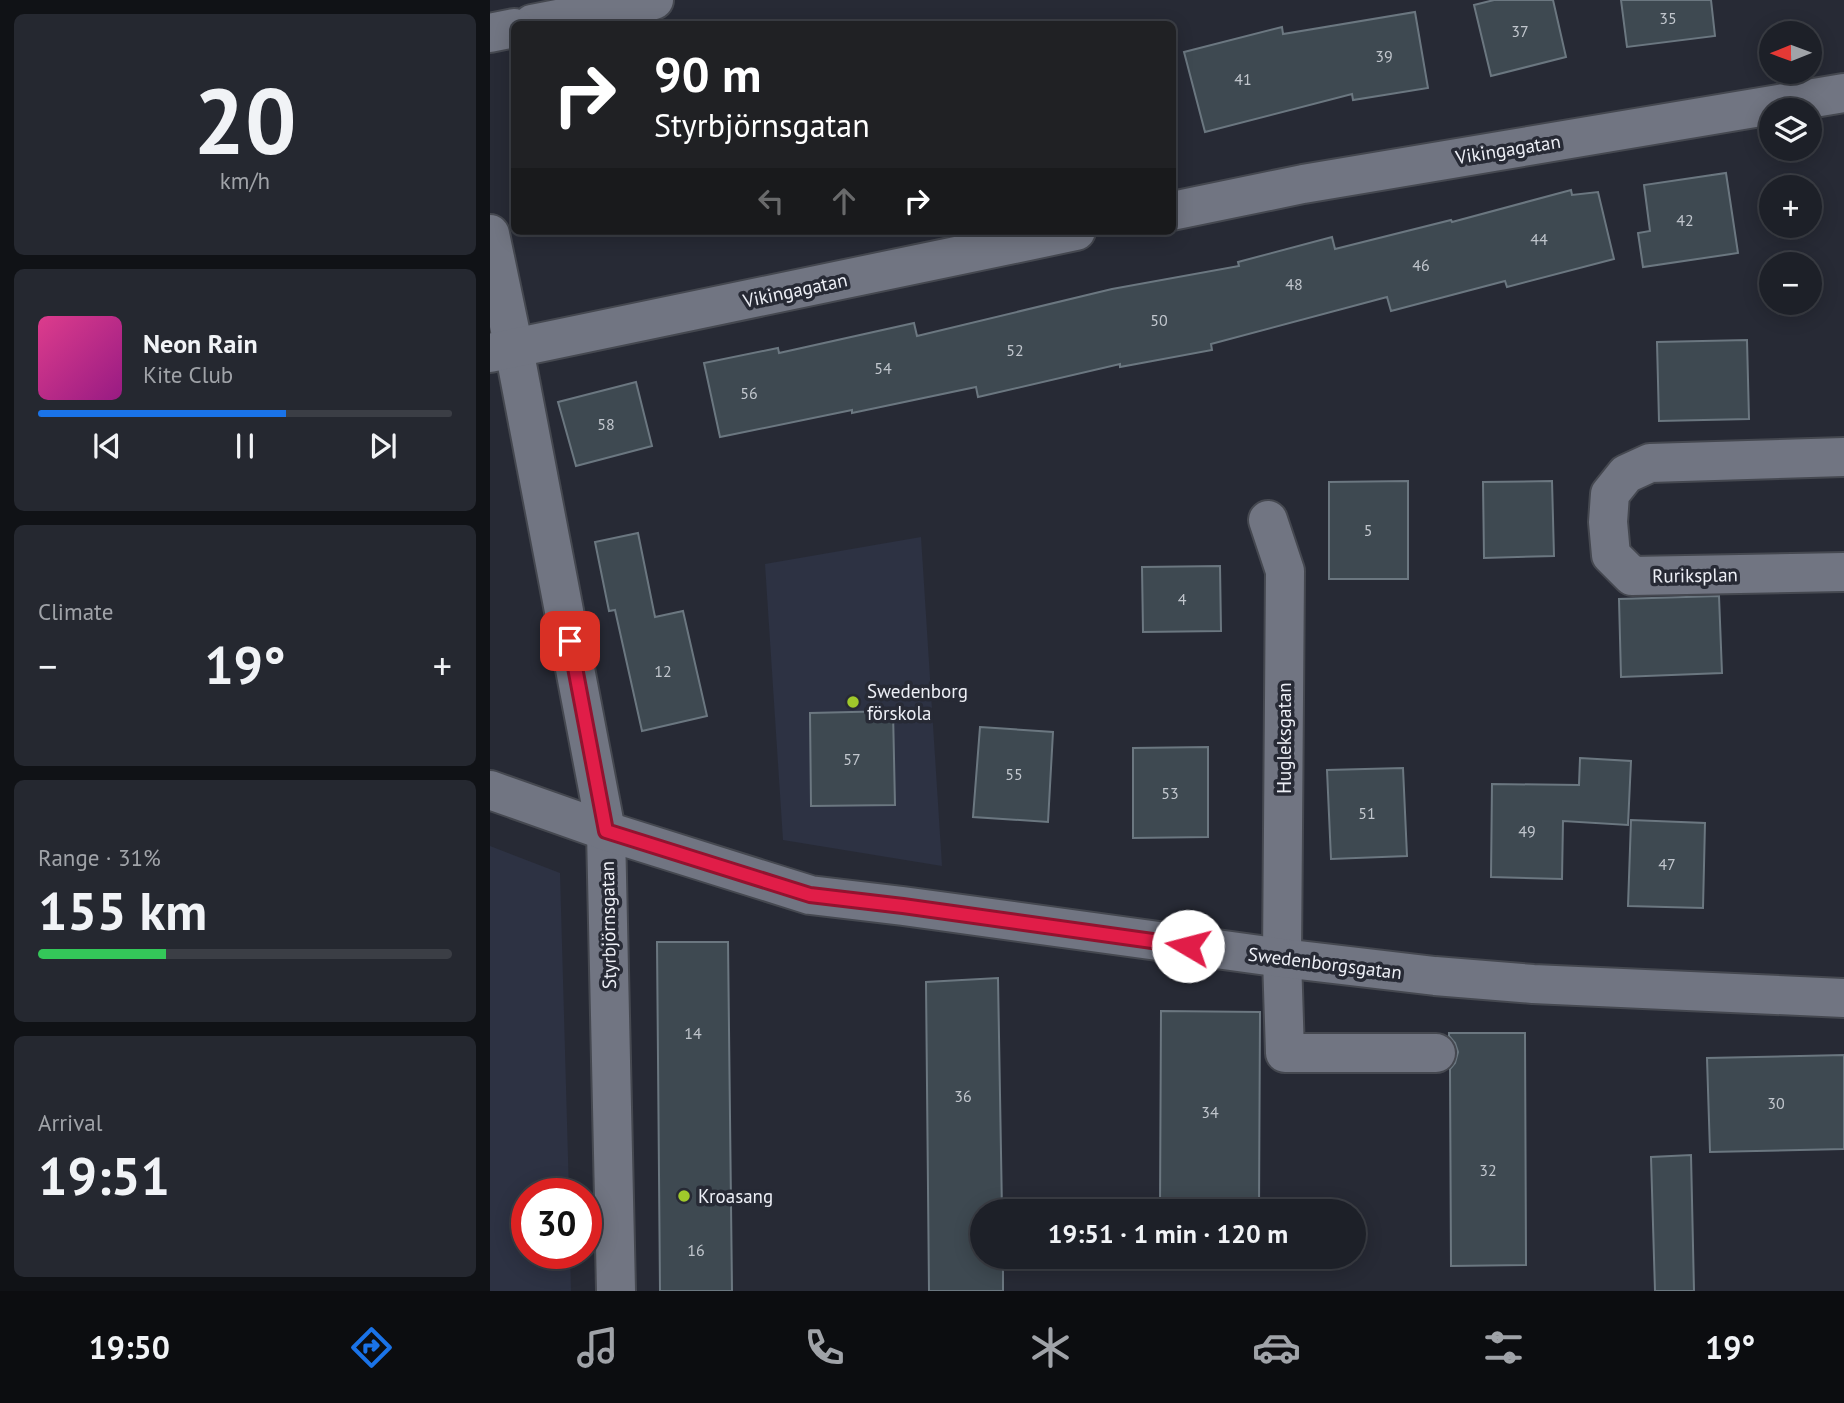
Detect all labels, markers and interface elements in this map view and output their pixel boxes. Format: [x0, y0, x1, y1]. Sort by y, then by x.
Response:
house number: 35 [1659, 8, 1677, 28]
house number: 37 [1511, 21, 1529, 41]
north arrow [1759, 21, 1822, 84]
map controls [1759, 21, 1822, 315]
text: 90 m [654, 42, 761, 106]
house number: 39 [1375, 46, 1393, 66]
icon: right [539, 49, 630, 140]
text: 20 [193, 61, 297, 179]
house number: 41 [1234, 69, 1252, 89]
button: layers [1759, 98, 1822, 161]
text: Styrbjörnsgatan [654, 104, 870, 146]
street label: Vikingagatan [1453, 129, 1562, 169]
text: km/h [220, 166, 270, 195]
button: + [1759, 175, 1822, 238]
icon: left [752, 182, 790, 220]
icon: ahead [825, 182, 863, 220]
icon: right [898, 182, 936, 220]
house number: 42 [1676, 210, 1694, 230]
house number: 44 [1530, 229, 1548, 249]
button: − [1759, 252, 1822, 315]
house number: 46 [1412, 255, 1430, 275]
street label: Vikingagatan [740, 267, 849, 313]
house number: 48 [1285, 274, 1303, 294]
house number: 50 [1150, 310, 1168, 330]
text: Neon Rain [143, 327, 258, 360]
house number: 52 [1006, 340, 1024, 360]
house number: 54 [874, 358, 892, 378]
text: Kite Club [143, 360, 233, 389]
house number: 56 [740, 383, 758, 403]
house number: 58 [597, 414, 615, 434]
icon: previous [88, 427, 126, 465]
icon: pause [226, 427, 264, 465]
icon: next [364, 427, 402, 465]
house number: 5 [1364, 520, 1372, 540]
street label: Ruriksplan [1652, 562, 1738, 588]
house number: 4 [1178, 589, 1187, 609]
text: Climate [38, 597, 113, 626]
pin [540, 611, 600, 671]
icon: arrive [551, 622, 589, 660]
text: 19° [204, 631, 286, 698]
text: − [38, 641, 57, 690]
text: + [433, 641, 452, 690]
house number: 12 [654, 661, 672, 681]
place label: Swedenborg förskola [867, 679, 968, 725]
street label: Hugleksgatan [1272, 682, 1296, 794]
marker: Swedenborg förskola [845, 694, 861, 710]
house number: 57 [843, 749, 861, 769]
house number: 55 [1005, 764, 1023, 784]
house number: 53 [1161, 783, 1179, 803]
house number: 51 [1358, 803, 1376, 823]
house number: 49 [1518, 821, 1536, 841]
text: Range · 31% [38, 843, 161, 872]
house number: 47 [1658, 854, 1676, 874]
street label: Styrbjörnsgatan [595, 861, 621, 989]
text: 155 km [38, 877, 207, 944]
position arrow [1151, 909, 1225, 983]
street label: Swedenborgsgatan [1247, 942, 1403, 984]
house number: 14 [684, 1023, 702, 1043]
house number: 36 [954, 1086, 972, 1106]
house number: 30 [1767, 1093, 1785, 1113]
house number: 34 [1201, 1102, 1219, 1122]
text: Arrival [38, 1108, 102, 1137]
text: 19:51 [38, 1142, 170, 1209]
house number: 32 [1479, 1160, 1497, 1180]
speed limit sign: 30 [511, 1178, 602, 1269]
place label: Kroasang [698, 1184, 773, 1208]
marker: Kroasang [676, 1188, 692, 1204]
text: 19:51 · 1 min · 120 m [1048, 1217, 1288, 1250]
house number: 16 [687, 1240, 705, 1260]
icon: directions [347, 1323, 396, 1372]
icon: music [573, 1323, 622, 1372]
icon: phone [800, 1323, 849, 1372]
icon: climate [1026, 1323, 1075, 1372]
icon: car [1252, 1323, 1301, 1372]
icon: filters [1479, 1323, 1528, 1372]
text: 19:50 [89, 1326, 170, 1368]
text: 19° [1705, 1326, 1755, 1368]

